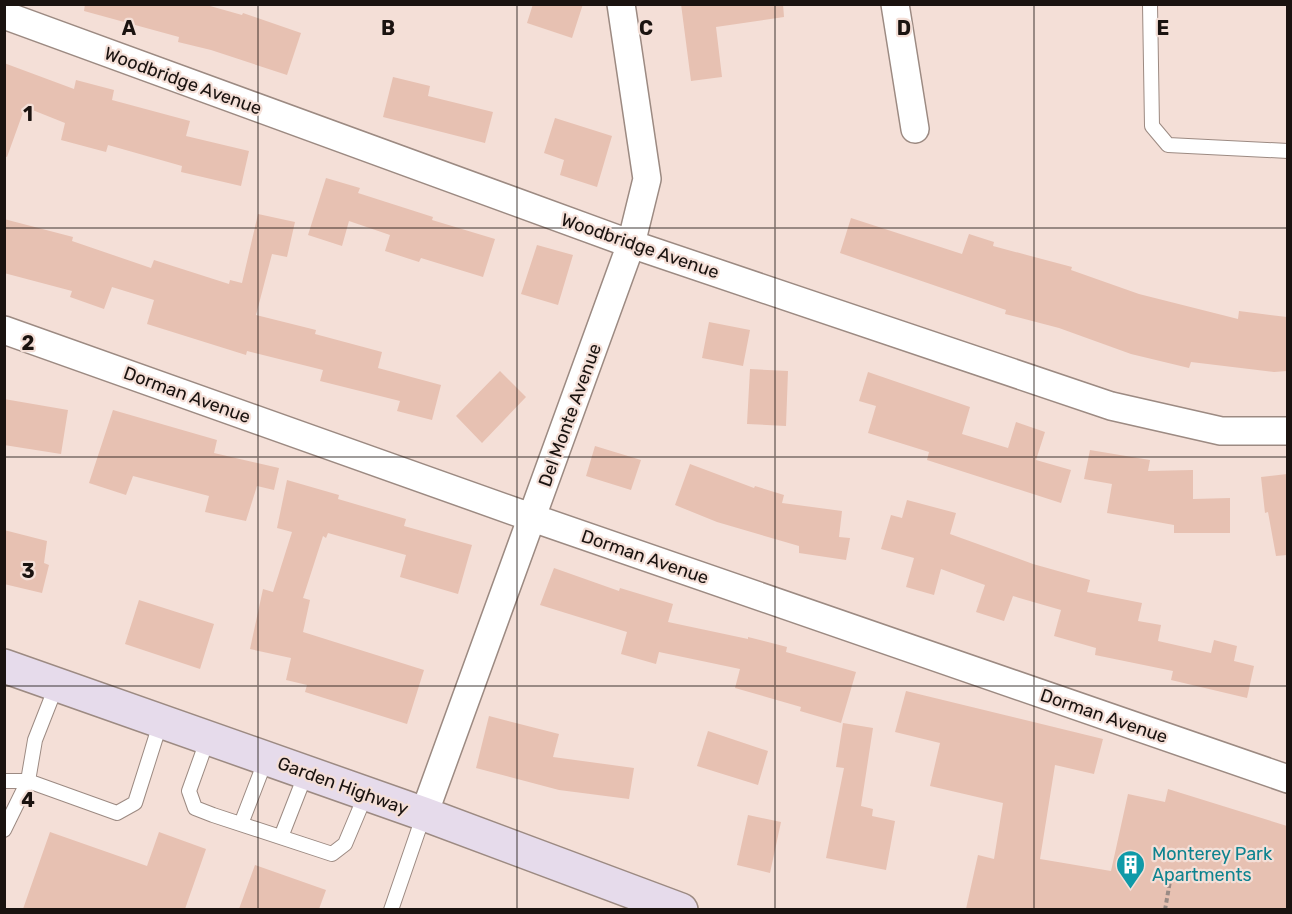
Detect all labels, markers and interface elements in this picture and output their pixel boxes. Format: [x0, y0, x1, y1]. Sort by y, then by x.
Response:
text: A [122, 16, 137, 40]
text: B [381, 16, 395, 40]
text: C [639, 16, 653, 40]
text: D [897, 16, 911, 40]
text: E [1157, 16, 1169, 40]
street label: Woodbridge Avenue [101, 42, 265, 120]
text: 1 [23, 102, 33, 126]
street label: Woodbridge Avenue [558, 209, 722, 283]
text: 2 [22, 331, 35, 355]
street label: Del Monte Avenue [534, 340, 606, 490]
street label: Dorman Avenue [121, 362, 253, 428]
street label: Dorman Avenue [578, 525, 712, 589]
text: 3 [21, 559, 35, 583]
street label: Dorman Avenue [1037, 684, 1171, 748]
street label: Garden Highway [275, 752, 411, 820]
text: 4 [21, 788, 35, 812]
place label: Monterey Park Apartments [1152, 843, 1273, 886]
building icon: Monterey Park Apartments [1115, 848, 1147, 890]

